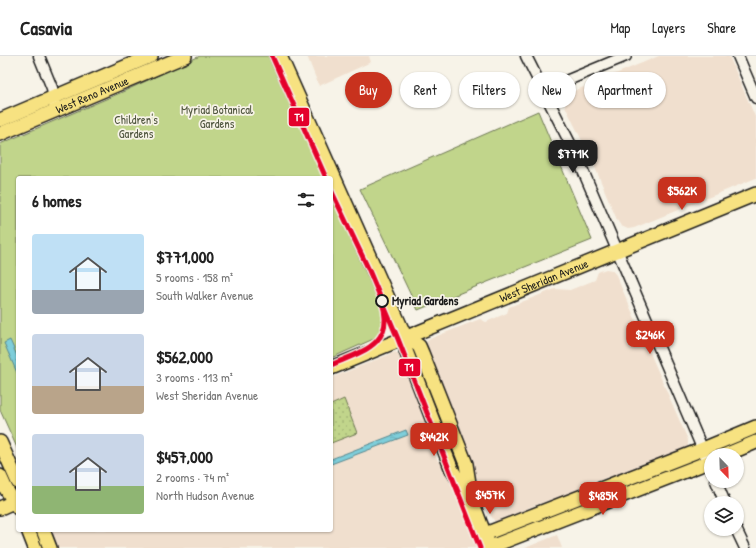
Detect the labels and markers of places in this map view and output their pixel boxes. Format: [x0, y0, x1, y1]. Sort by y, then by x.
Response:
pin: $771K [545, 140, 601, 174]
pin: $562K [654, 177, 710, 211]
place label: Myriad Gardens [392, 292, 459, 310]
marker: Myriad Gardens [375, 294, 389, 308]
pin: $246K [622, 321, 678, 355]
pin: $442K [406, 423, 462, 457]
pin: $457K [462, 481, 518, 515]
pin: $485K [575, 482, 631, 516]

